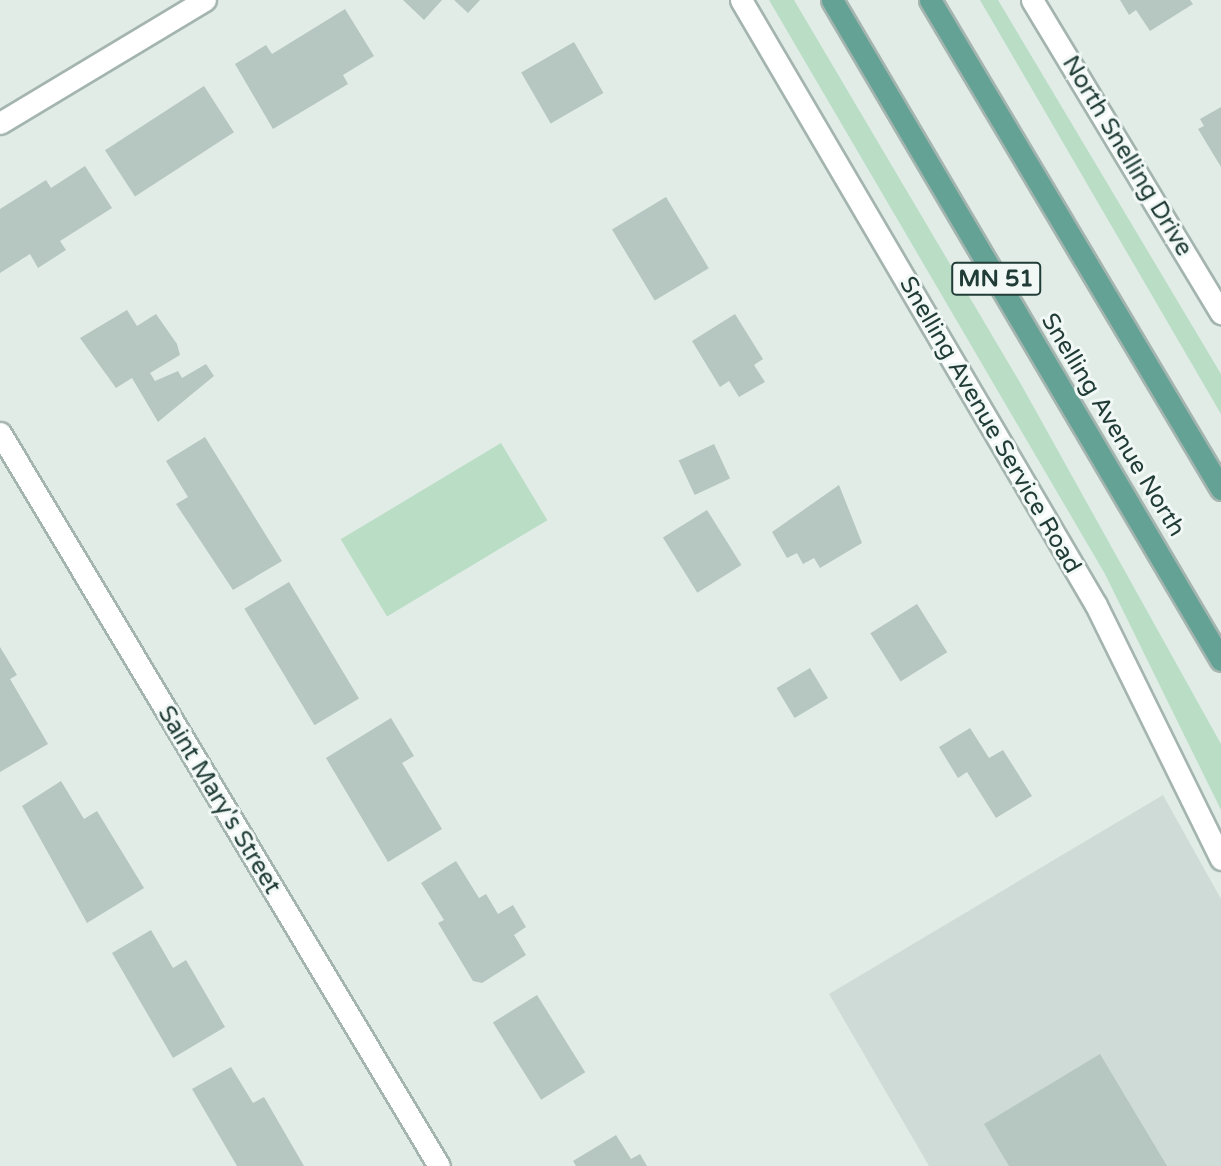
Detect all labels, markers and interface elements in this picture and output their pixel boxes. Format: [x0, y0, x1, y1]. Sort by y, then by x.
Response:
street label: North Snelling Drive [1056, 51, 1198, 261]
road number: MN 51 [950, 260, 1042, 298]
street label: Snelling Avenue Service Road [893, 271, 1087, 579]
street label: Snelling Avenue North [1035, 308, 1191, 542]
street label: Saint Mary's Street [151, 701, 287, 899]

